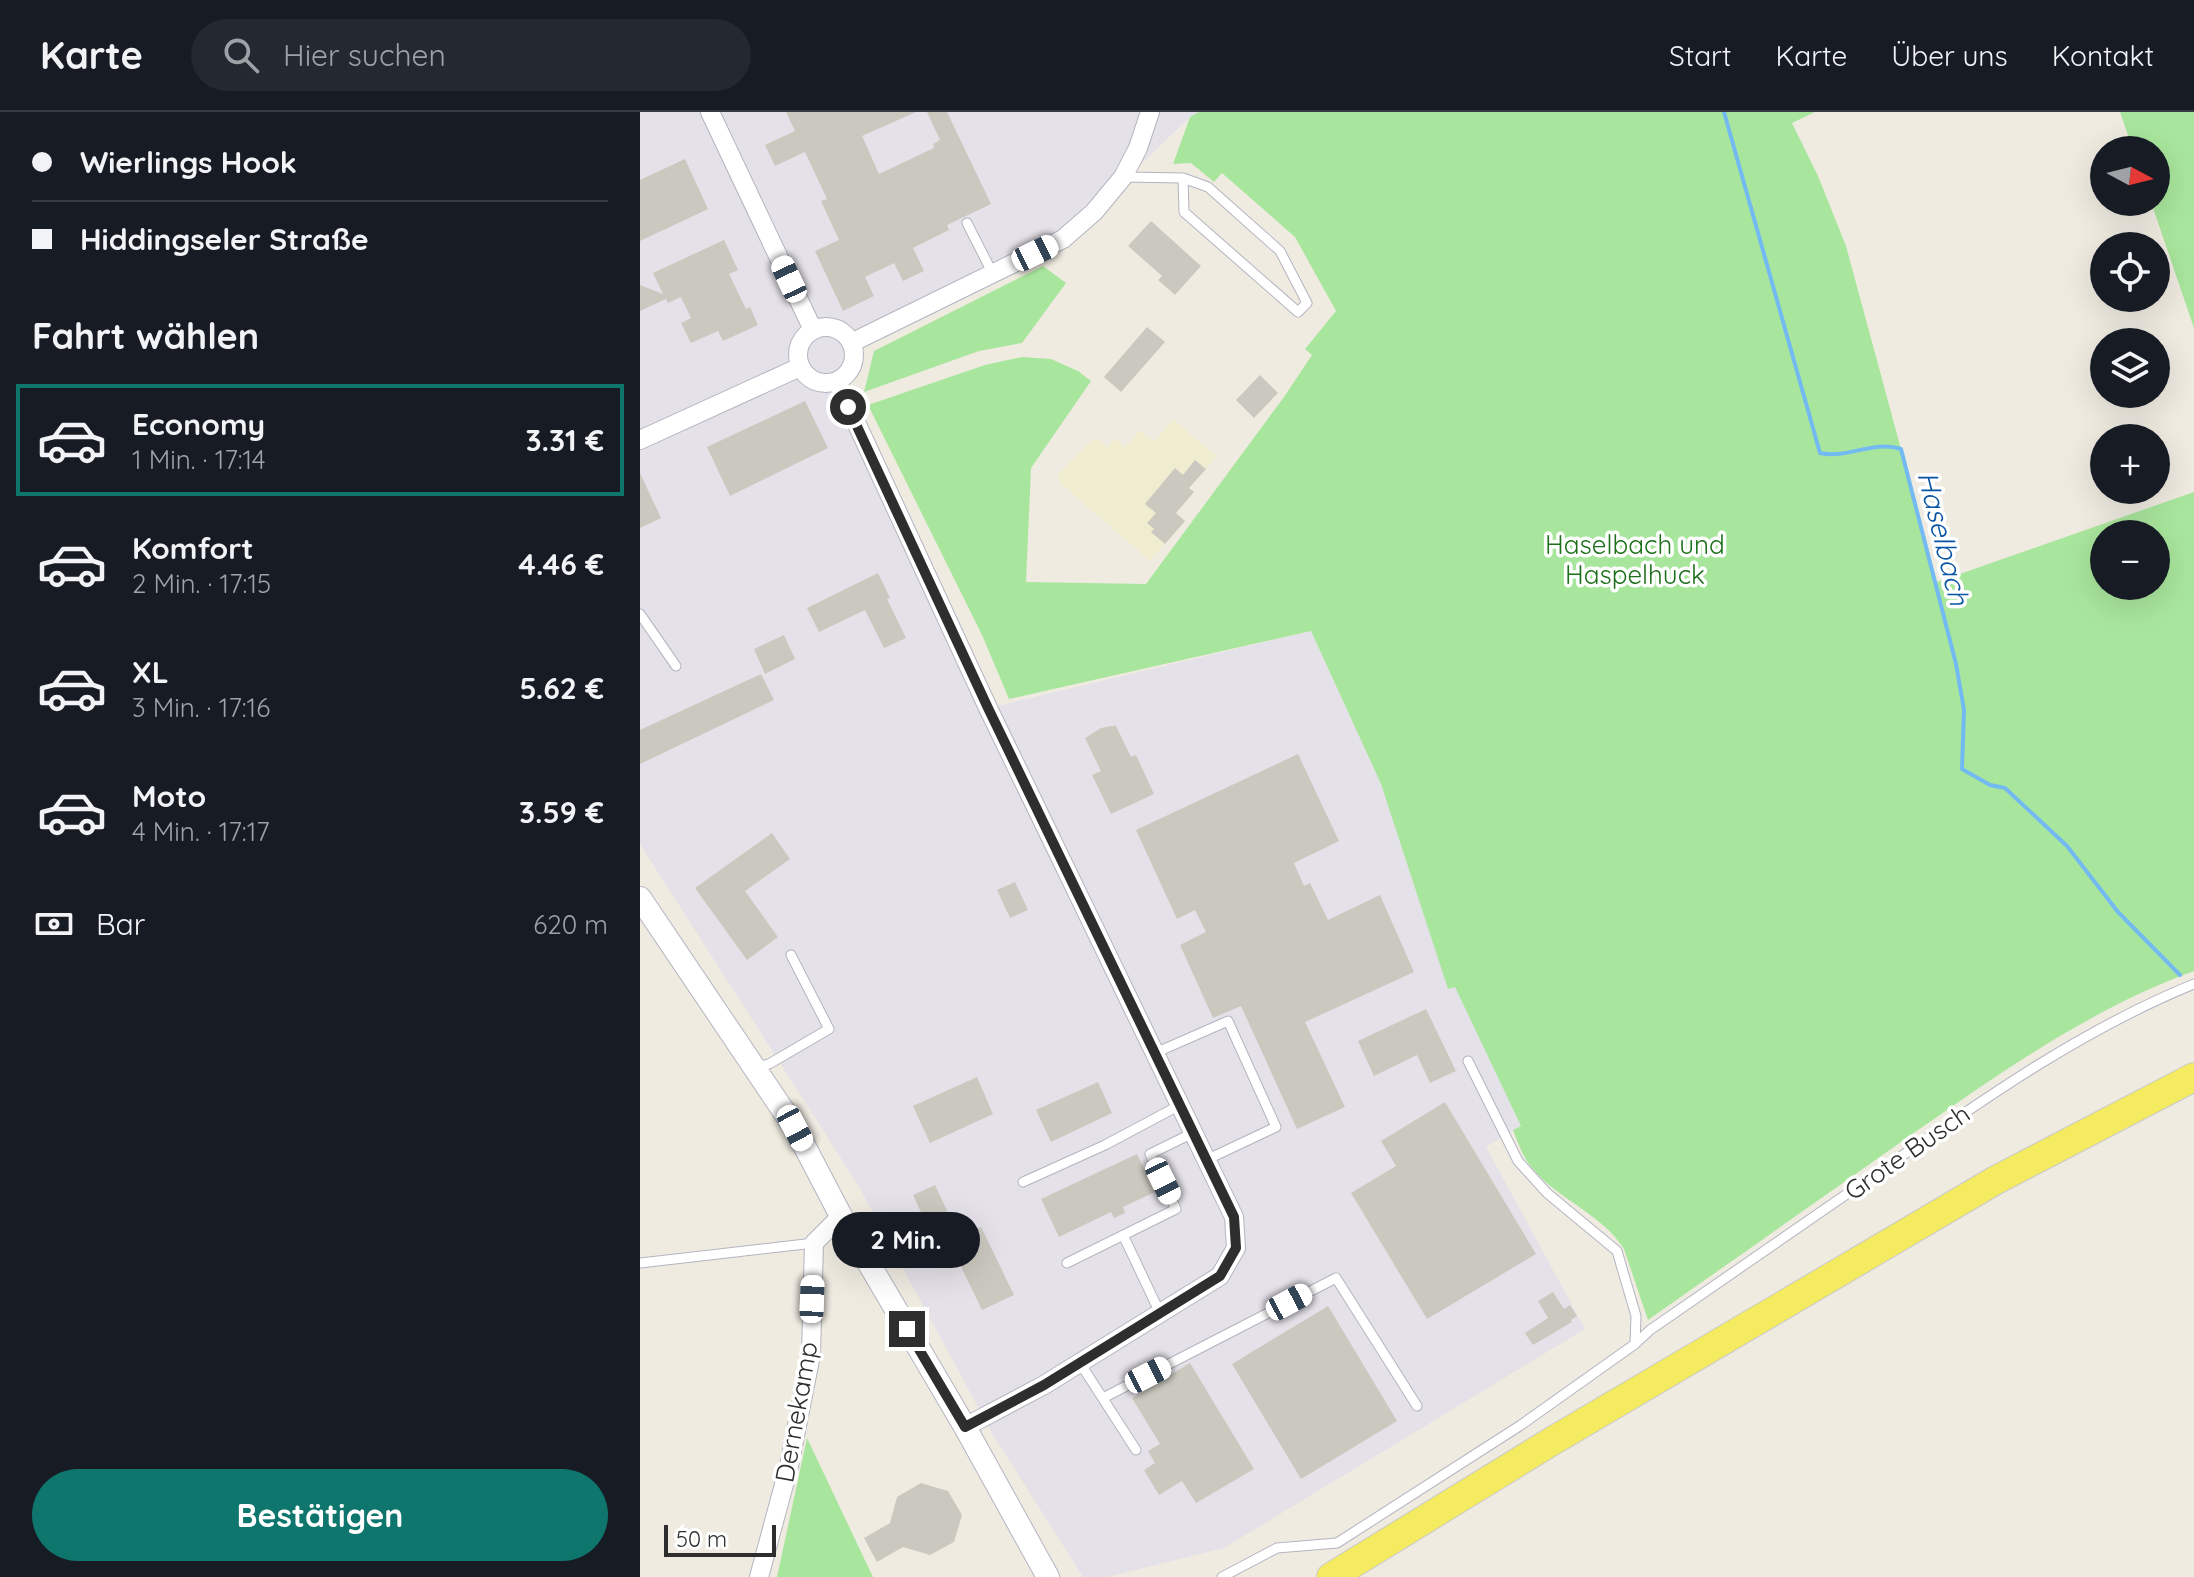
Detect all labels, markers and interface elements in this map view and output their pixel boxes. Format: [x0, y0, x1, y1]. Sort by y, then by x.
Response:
search box [191, 19, 751, 91]
text: Karte [40, 31, 143, 79]
icon: search [219, 33, 263, 77]
text: Hier suchen [283, 36, 446, 74]
text: Start [1669, 38, 1731, 73]
text: Karte [1775, 38, 1847, 73]
text: Über uns [1891, 38, 2008, 73]
text: Kontakt [2052, 38, 2154, 73]
north arrow [2090, 136, 2170, 216]
map controls [2090, 136, 2170, 600]
text: Wierlings Hook [80, 143, 297, 181]
text: Hiddingseler Straße [80, 220, 369, 258]
car [1008, 232, 1062, 274]
button: locate [2090, 232, 2170, 312]
car [768, 252, 810, 306]
text: Fahrt wählen [32, 313, 259, 358]
button: layers [2090, 328, 2170, 408]
route start [830, 389, 866, 425]
icon: car [36, 404, 108, 476]
text: Economy [132, 405, 265, 443]
text: 3.31 € [525, 421, 604, 459]
button: + [2090, 424, 2170, 504]
text: 1 Min. · 17:14 [132, 443, 266, 476]
water label: Haselbach [1910, 467, 1978, 610]
button: − [2090, 520, 2170, 600]
icon: car [36, 528, 108, 600]
park label: Haselbach und Haspelhuck [1545, 528, 1725, 591]
text: Komfort [132, 529, 254, 567]
text: 4.46 € [518, 545, 604, 583]
text: 2 Min. · 17:15 [132, 567, 271, 600]
icon: car [36, 652, 108, 724]
text: XL [132, 653, 169, 691]
text: 5.62 € [520, 669, 604, 707]
text: 3 Min. · 17:16 [132, 691, 270, 724]
icon: car [36, 776, 108, 848]
text: Moto [132, 777, 206, 815]
text: 3.59 € [519, 793, 604, 831]
text: 4 Min. · 17:17 [132, 815, 270, 848]
icon: cash [32, 902, 76, 946]
text: Bar [96, 905, 145, 943]
text: 620 m [533, 908, 608, 941]
street label: Grote Busch [1838, 1097, 1976, 1207]
car [773, 1101, 817, 1155]
car [1142, 1154, 1184, 1208]
callout: 2 Min. [833, 1213, 981, 1269]
text: 2 Min. [870, 1223, 942, 1256]
car [799, 1275, 825, 1323]
car [1262, 1280, 1316, 1324]
route end [889, 1311, 925, 1347]
street label: Dernekamp [767, 1339, 825, 1485]
car [1121, 1353, 1175, 1397]
button: Bestätigen [32, 1469, 608, 1561]
scale bar [664, 1521, 776, 1557]
text: 50 m [676, 1525, 727, 1553]

